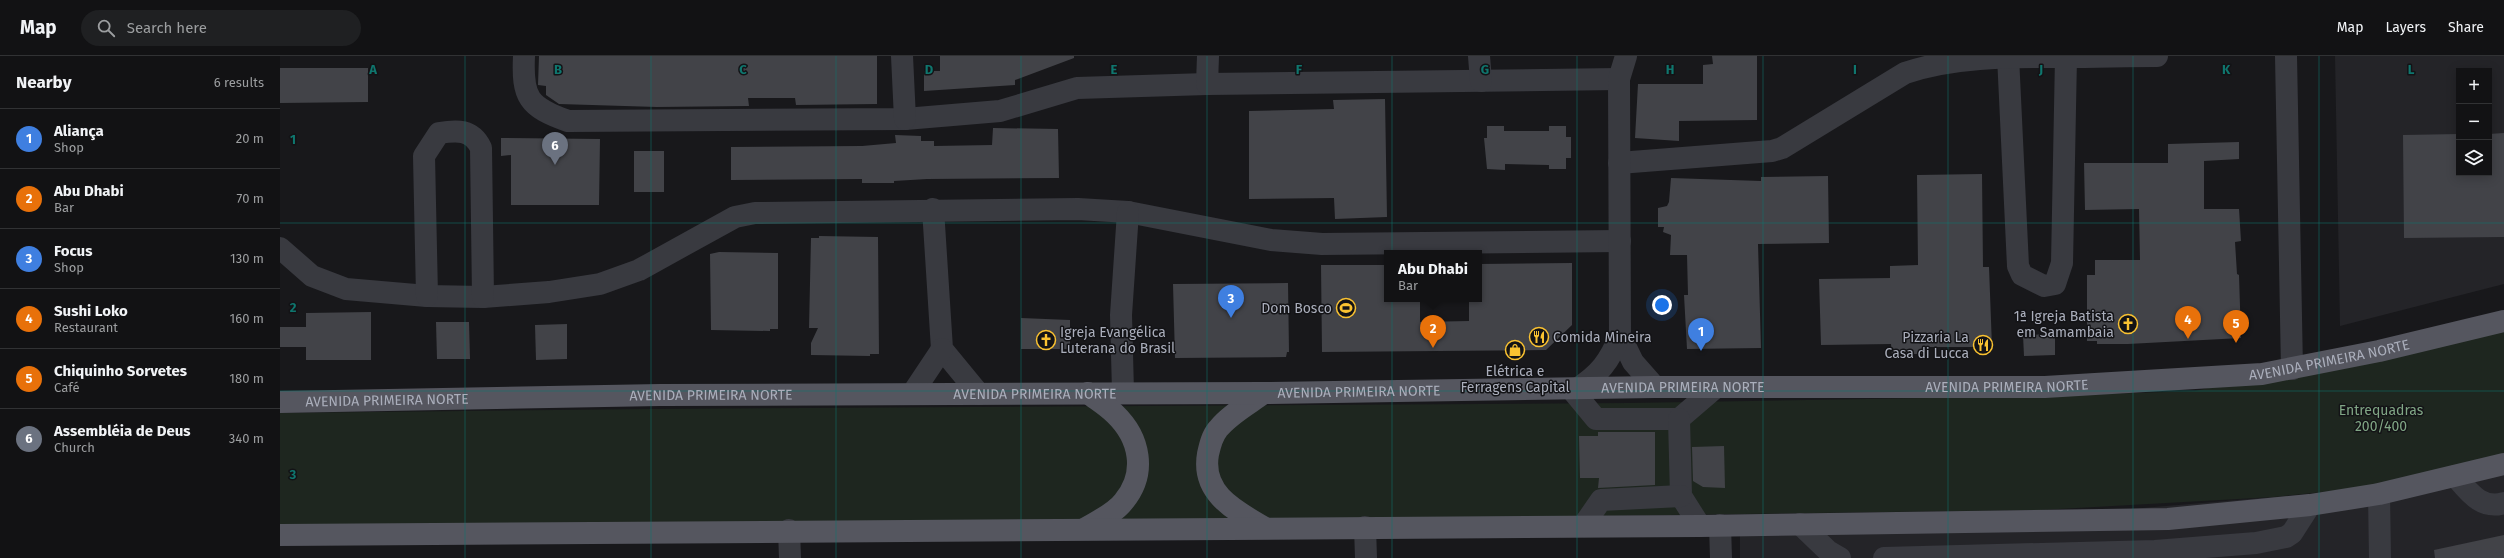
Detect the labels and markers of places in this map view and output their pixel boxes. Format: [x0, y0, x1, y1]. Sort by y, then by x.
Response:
pin: 6 [542, 132, 568, 165]
pin: 3 [1218, 285, 1244, 318]
sports icon: Dom Bosco [1335, 297, 1357, 319]
place label: Dom Bosco [1261, 300, 1332, 317]
pin: 4 [2175, 306, 2201, 339]
place label: 1ª Igreja Batista em Samambaia [2014, 308, 2114, 341]
pin: 5 [2223, 310, 2249, 343]
church icon: 1ª Igreja Batista em Samambaia [2117, 313, 2139, 335]
pin: 2 [1420, 315, 1446, 348]
pin: 1 [1688, 318, 1714, 351]
place label: Igreja Evangélica Luterana do Brasil [1060, 324, 1175, 357]
restaurant icon: Comida Mineira [1528, 326, 1550, 348]
church icon: Igreja Evangélica Luterana do Brasil [1035, 329, 1057, 351]
place label: Comida Mineira [1553, 329, 1652, 346]
place label: Pizzaria La Casa di Lucca [1885, 329, 1969, 362]
restaurant icon: Pizzaria La Casa di Lucca [1972, 334, 1994, 356]
shop icon: Elétrica e Ferragens Capital [1504, 339, 1526, 361]
place label: Elétrica e Ferragens Capital [1460, 363, 1570, 396]

